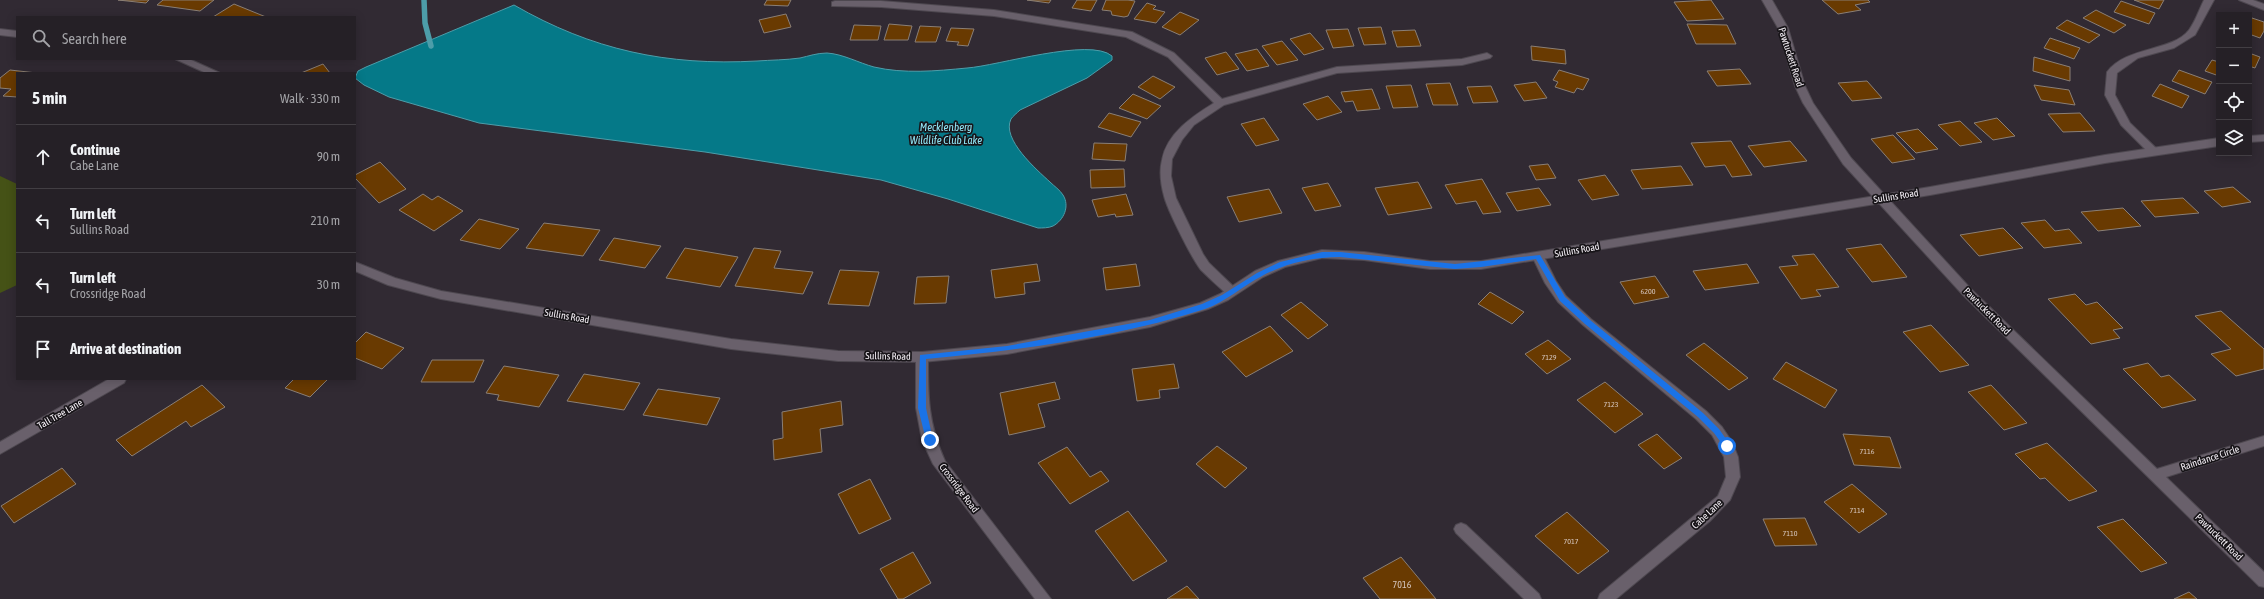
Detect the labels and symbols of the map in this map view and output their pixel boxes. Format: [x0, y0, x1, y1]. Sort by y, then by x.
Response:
street label: Pawtuckett Road [1776, 26, 1806, 88]
water label: Mecklenberg Wildlife Club Lake [910, 121, 982, 146]
street label: Sullins Road [1873, 187, 1920, 205]
street label: Sullins Road [1554, 241, 1601, 259]
street label: Pawtuckett Road [1961, 285, 2013, 337]
house number: 6200 [1640, 287, 1656, 296]
street label: Sullins Road [544, 307, 591, 325]
street label: Sullins Road [865, 350, 911, 362]
house number: 7129 [1541, 353, 1557, 362]
street label: Tall Tree Lane [36, 396, 85, 431]
house number: 7123 [1603, 400, 1619, 409]
route end [921, 431, 939, 449]
route start [1718, 437, 1736, 455]
street label: Raindance Circle [2179, 443, 2241, 473]
house number: 7116 [1859, 447, 1875, 456]
street label: Crossridge Road [937, 461, 981, 515]
street label: Cabe Lane [1689, 497, 1725, 531]
house number: 7114 [1849, 506, 1865, 515]
street label: Pawtuckett Road [2193, 512, 2245, 563]
house number: 7110 [1782, 529, 1798, 538]
house number: 7017 [1563, 537, 1579, 546]
house number: 7016 [1393, 579, 1412, 590]

